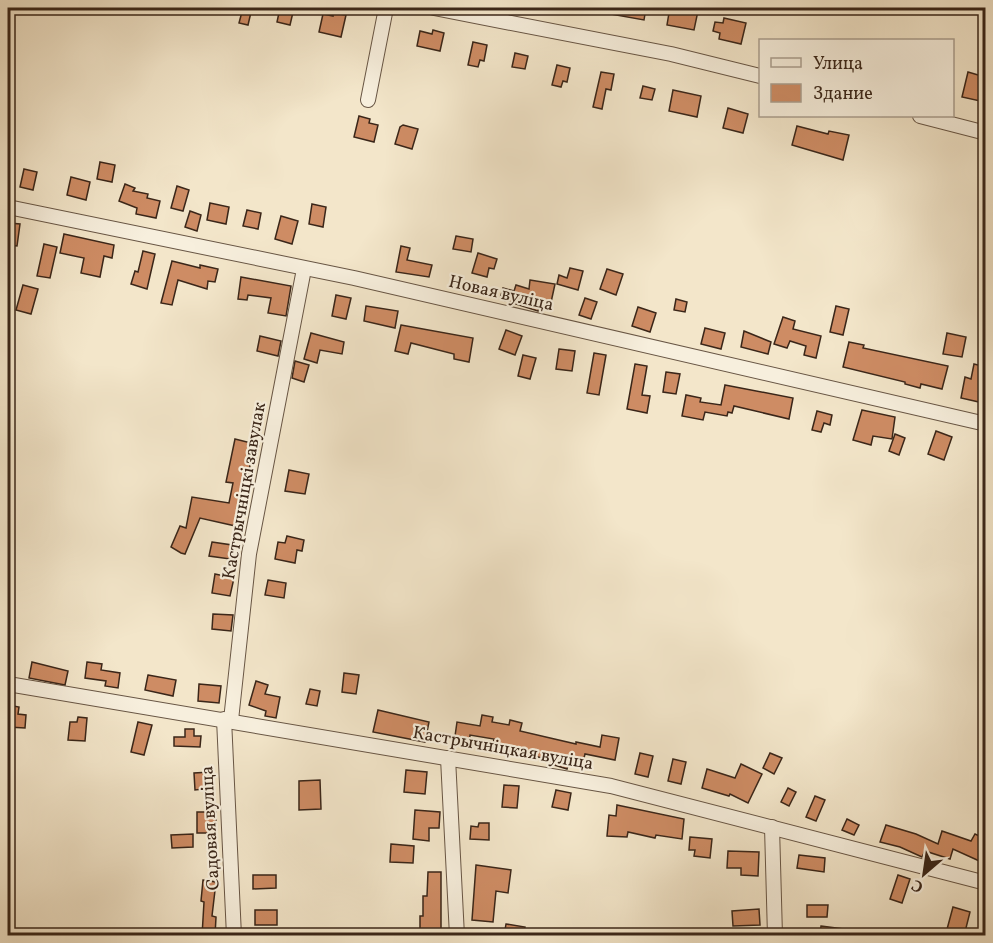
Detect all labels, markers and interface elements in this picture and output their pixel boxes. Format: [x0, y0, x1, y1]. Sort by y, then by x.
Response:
legend [759, 39, 954, 117]
text: Улица [813, 52, 863, 77]
text: Здание [813, 82, 873, 107]
street label: Новая вуліца [446, 270, 556, 318]
street label: Кастрычніцкі завулак [217, 400, 273, 582]
street label: Кастрычніцкая вуліца [411, 721, 595, 777]
street label: Садовая вуліца [195, 765, 227, 891]
north arrow [894, 844, 954, 904]
text: С [908, 873, 928, 897]

